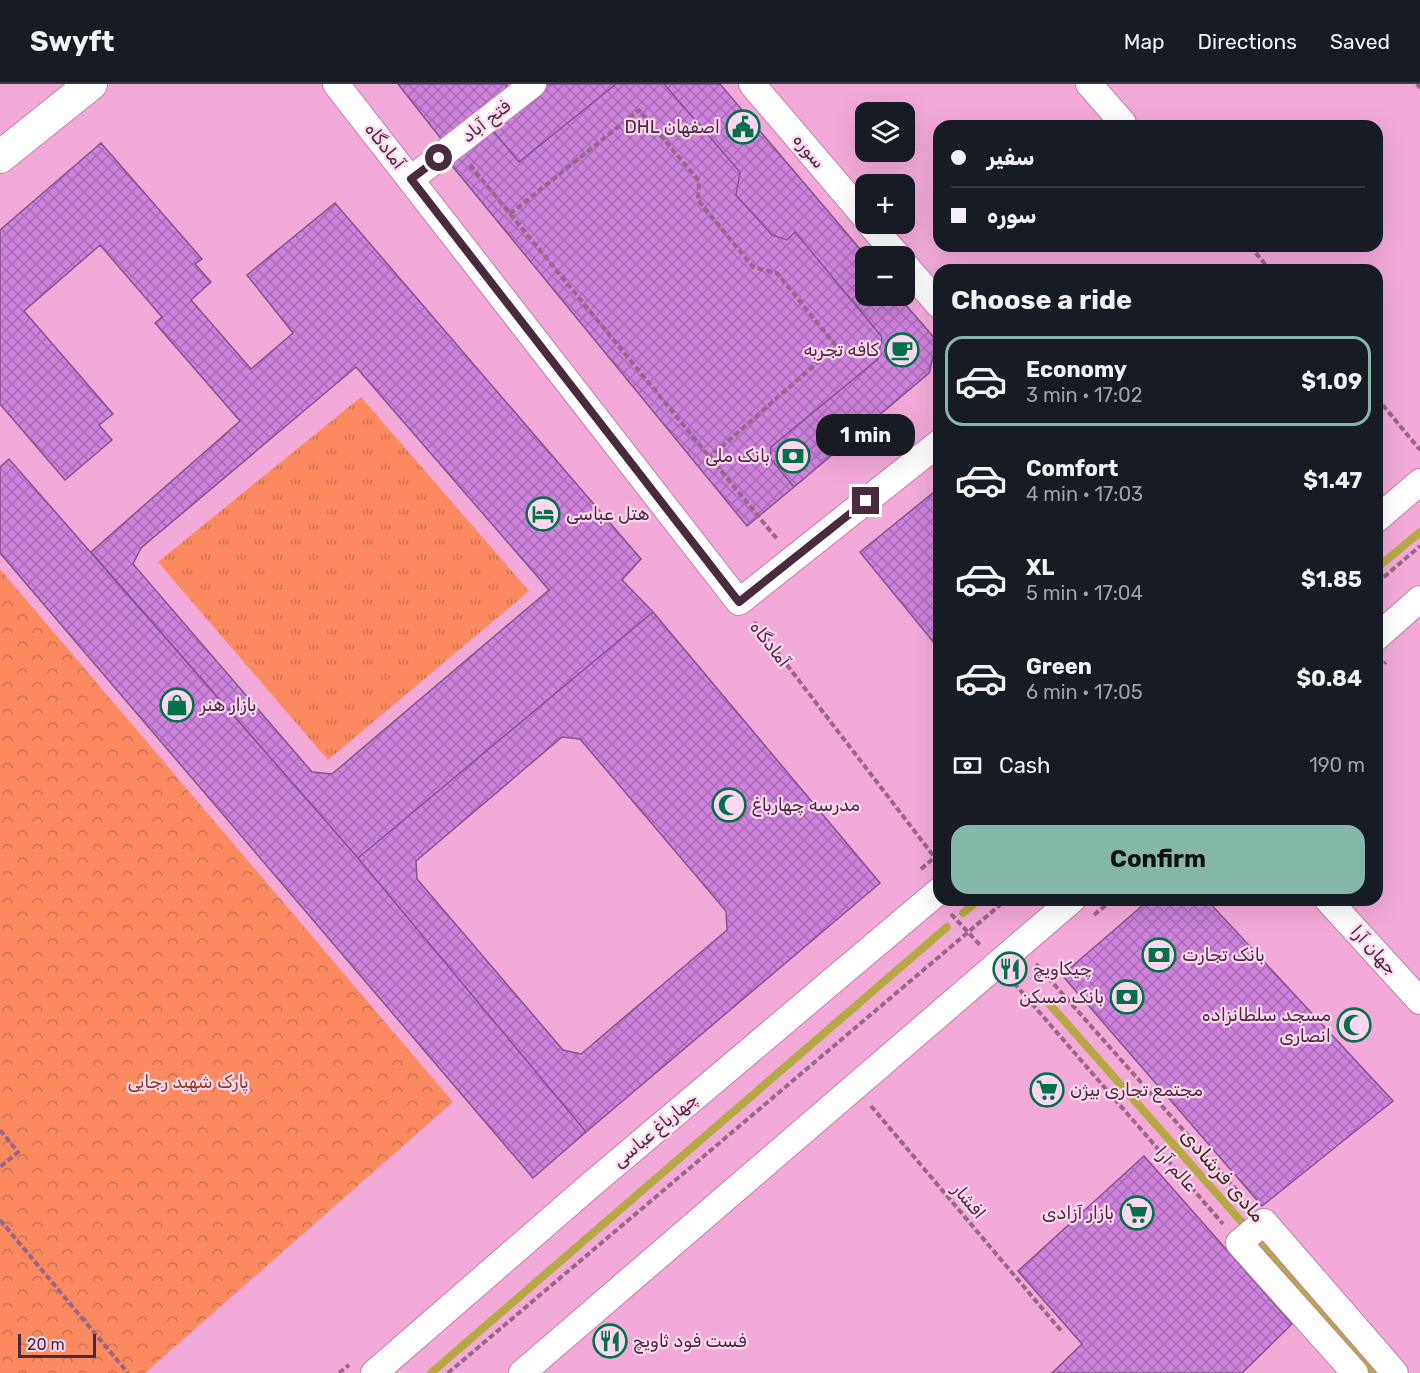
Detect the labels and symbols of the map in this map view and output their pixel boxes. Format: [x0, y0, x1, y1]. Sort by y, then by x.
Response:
street label: فتح آباد [457, 95, 516, 149]
public building icon: DHL اصفهان [725, 109, 761, 145]
place label: DHL اصفهان [624, 116, 720, 138]
street label: آمادگاه [360, 118, 410, 174]
street label: سوره [788, 129, 830, 173]
route start [425, 144, 452, 171]
cafe icon: کافه تجربه [884, 332, 920, 368]
place label: کافه تجربه [804, 339, 879, 361]
callout: 1 min [816, 414, 916, 456]
bank icon: بانک ملی [775, 438, 811, 474]
place label: بانک ملی [705, 445, 770, 467]
route end [852, 487, 879, 514]
hotel icon: هتل عباسی [525, 496, 561, 532]
place label: هتل عباسی [566, 503, 649, 525]
street label: آمادگاه [745, 616, 795, 672]
shop icon: بازار هنر [159, 687, 195, 723]
place label: بازار هنر [199, 694, 257, 716]
mosque icon: مدرسه چهارباغ [711, 787, 747, 823]
place label: مدرسه چهارباغ [752, 794, 860, 817]
street label: جهان آرا [1346, 921, 1402, 979]
bank icon: بانک تجارت [1141, 937, 1177, 973]
place label: بانک تجارت [1182, 944, 1265, 966]
restaurant icon: چیکاویچ [992, 951, 1028, 987]
place label: چیکاویچ [1033, 958, 1092, 982]
bank icon: بانک مسکن [1109, 979, 1145, 1015]
place label: بانک مسکن [1019, 986, 1104, 1008]
place label: مسجد سلطانزاده انصاری [1202, 1004, 1331, 1047]
mosque icon: مسجد سلطانزاده انصاری [1336, 1007, 1372, 1043]
park label: پارک شهید رجایی [127, 1071, 249, 1094]
supermarket icon: مجتمع تجاری بیژن [1029, 1072, 1065, 1108]
place label: مجتمع تجاری بیژن [1070, 1079, 1203, 1103]
street label: چهارباغ عباسی [608, 1088, 703, 1173]
water label: مادی فرشادی [1176, 1123, 1270, 1227]
street label: عالم آرا [1150, 1142, 1202, 1197]
street label: افشار [947, 1178, 990, 1224]
supermarket icon: بازار آزادی [1119, 1195, 1155, 1231]
place label: بازار آزادی [1042, 1202, 1114, 1224]
restaurant icon: فست فود ثاویچ [592, 1323, 628, 1359]
place label: فست فود ثاویچ [633, 1330, 747, 1354]
scale bar [18, 1331, 96, 1358]

